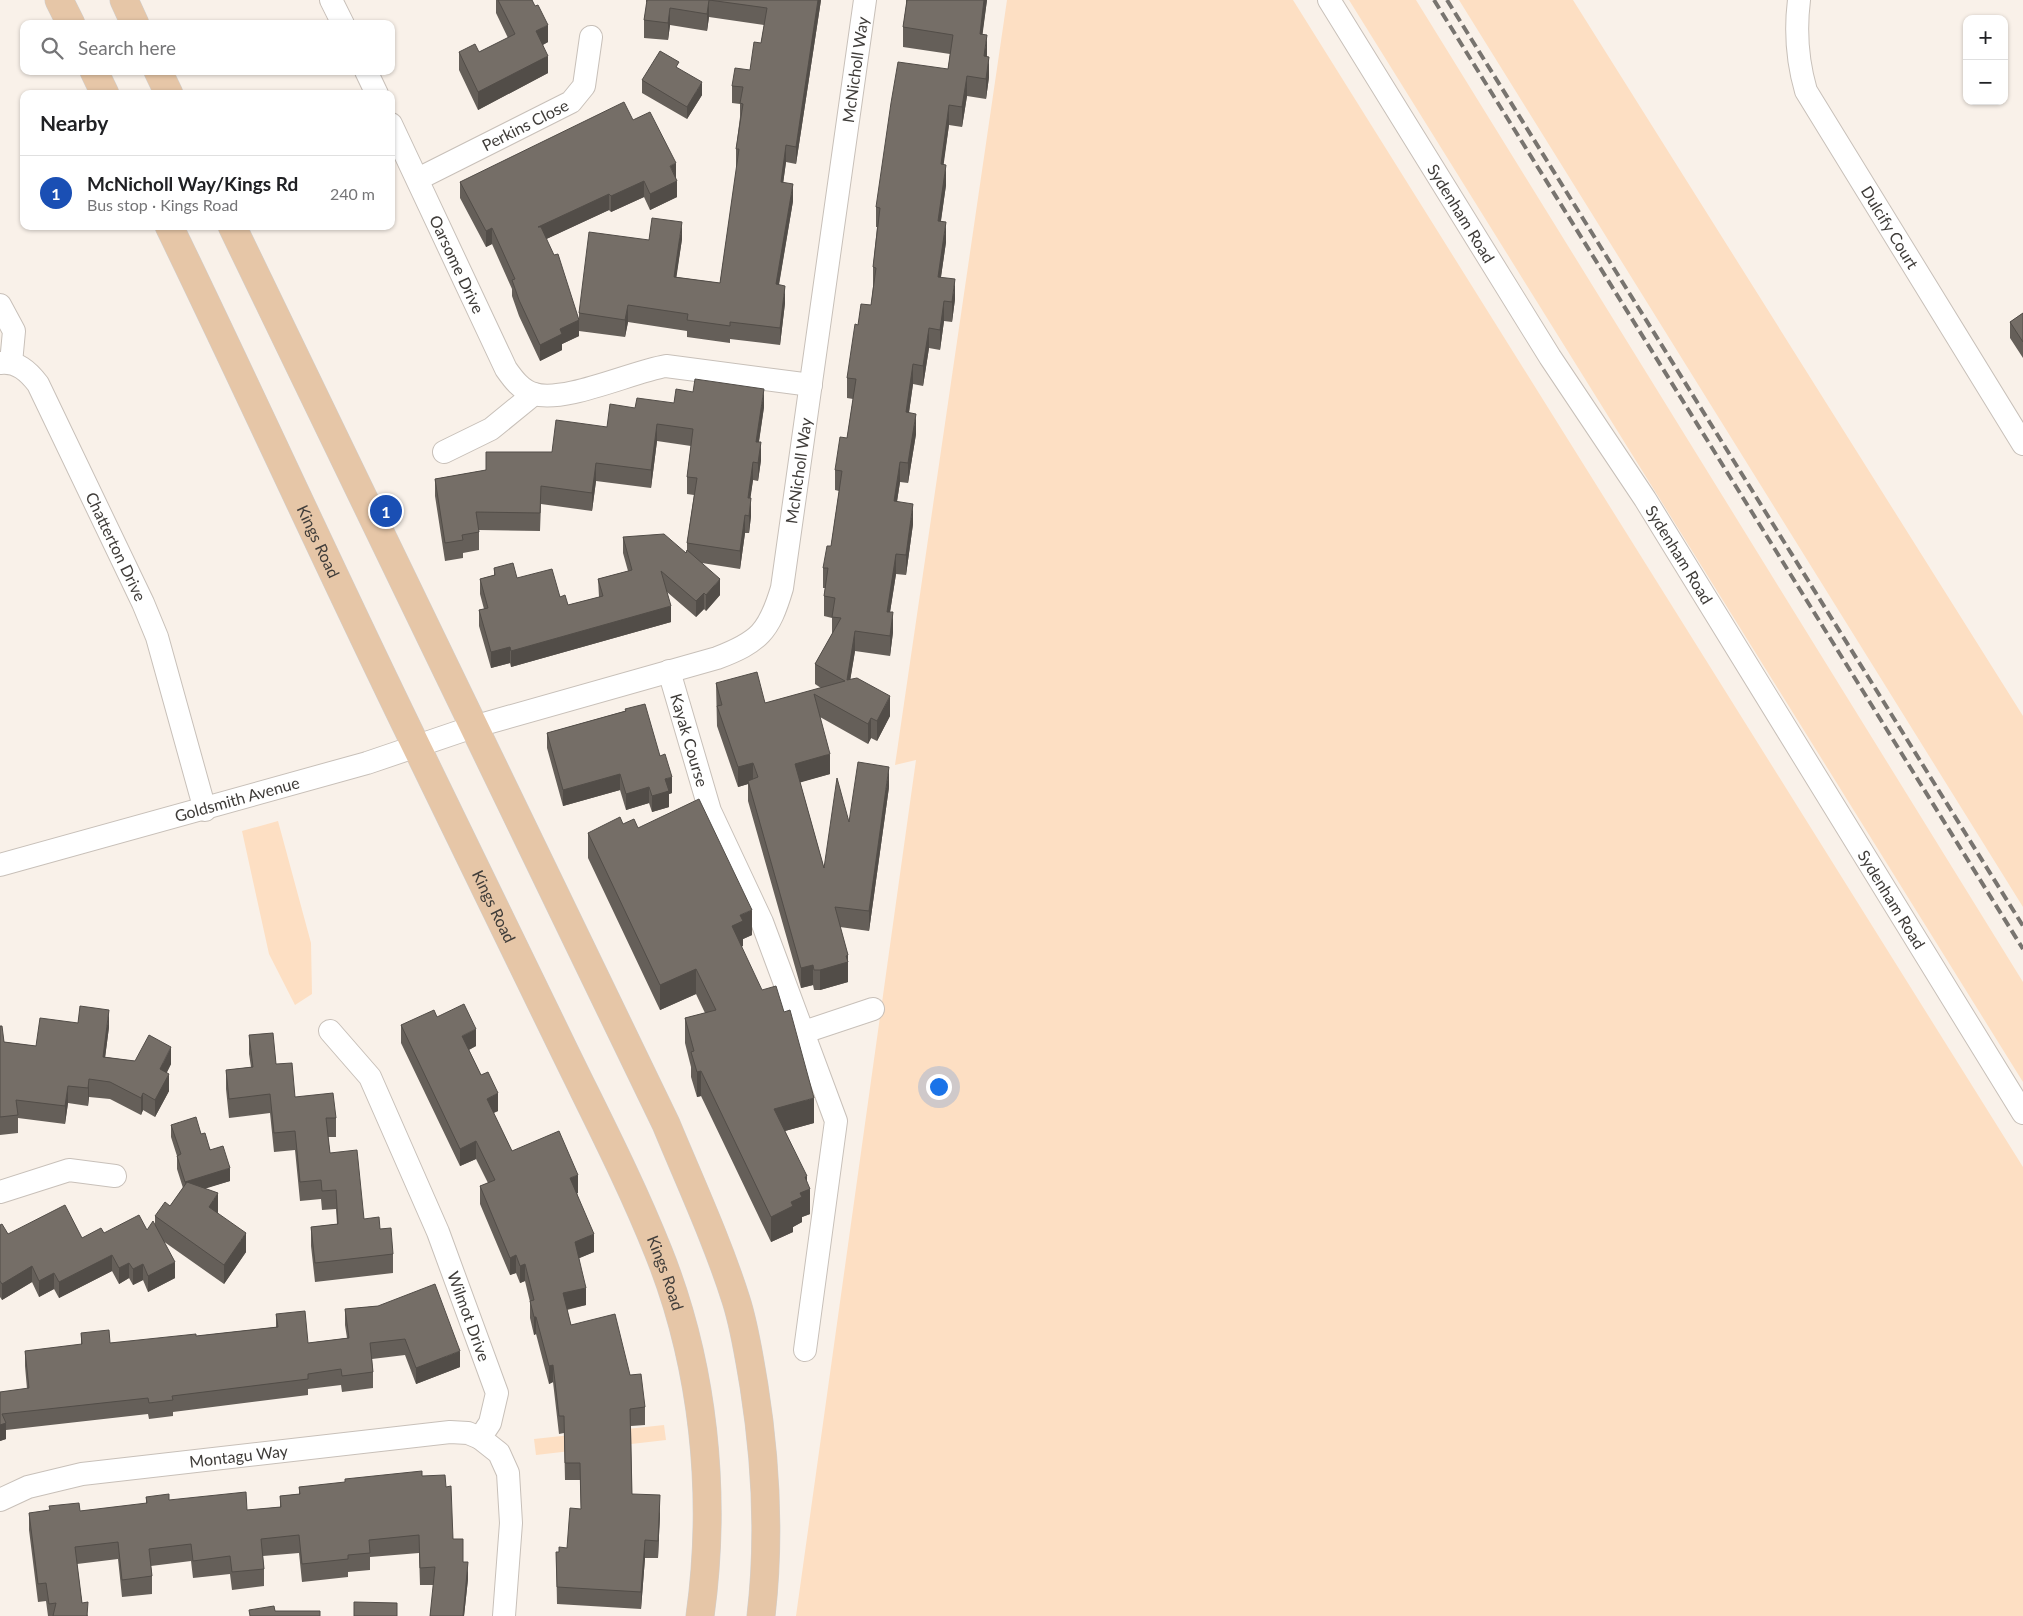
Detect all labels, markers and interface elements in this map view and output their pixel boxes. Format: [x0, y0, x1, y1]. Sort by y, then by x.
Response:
street label: McNicholl Way [838, 15, 872, 124]
map controls [1963, 15, 2008, 105]
button: + [1963, 15, 2008, 60]
search box [20, 20, 395, 75]
icon: search [38, 34, 66, 62]
text: Search here [78, 36, 176, 59]
button: − [1963, 60, 2008, 105]
street label: Perkins Close [479, 95, 571, 154]
text: Nearby [40, 110, 108, 135]
street label: Sydenham Road [1424, 160, 1499, 266]
text: McNicholl Way/Kings Rd [87, 172, 298, 195]
street label: Dulcify Court [1858, 182, 1923, 272]
text: 1 [51, 184, 61, 203]
text: 240 m [330, 184, 375, 203]
text: Bus stop · Kings Road [87, 195, 238, 214]
street label: Oarsome Drive [426, 212, 488, 316]
street label: McNicholl Way [781, 416, 815, 525]
street label: Chatterton Drive [82, 489, 151, 604]
pin: 1 [370, 492, 402, 530]
street label: Kings Road [294, 502, 344, 581]
street label: Sydenham Road [1642, 502, 1717, 607]
street label: Kayak Course [667, 691, 712, 789]
street label: Goldsmith Avenue [172, 772, 301, 825]
street label: Sydenham Road [1854, 846, 1930, 952]
street label: Kings Road [469, 867, 520, 945]
your location [926, 1074, 952, 1100]
street label: Kings Road [644, 1232, 688, 1313]
street label: Wilmot Drive [444, 1269, 495, 1364]
street label: Montagu Way [188, 1440, 290, 1471]

